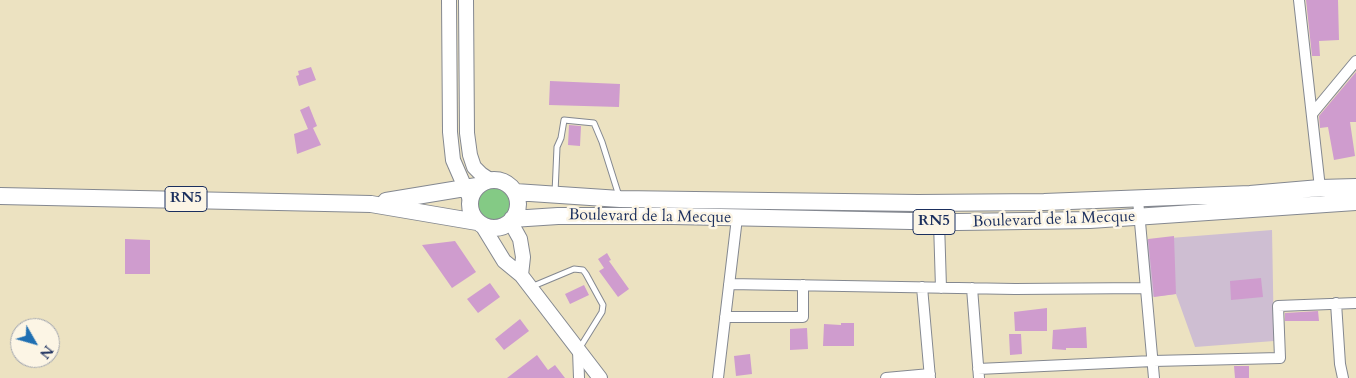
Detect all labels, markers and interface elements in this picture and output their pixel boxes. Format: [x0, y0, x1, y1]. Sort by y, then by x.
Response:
road number: RN5 [165, 186, 207, 212]
street label: Boulevard de la Mecque [568, 206, 732, 228]
street label: Boulevard de la Mecque [972, 208, 1136, 232]
road number: RN5 [913, 210, 955, 234]
north arrow [10, 318, 60, 368]
text: N [35, 341, 58, 363]

